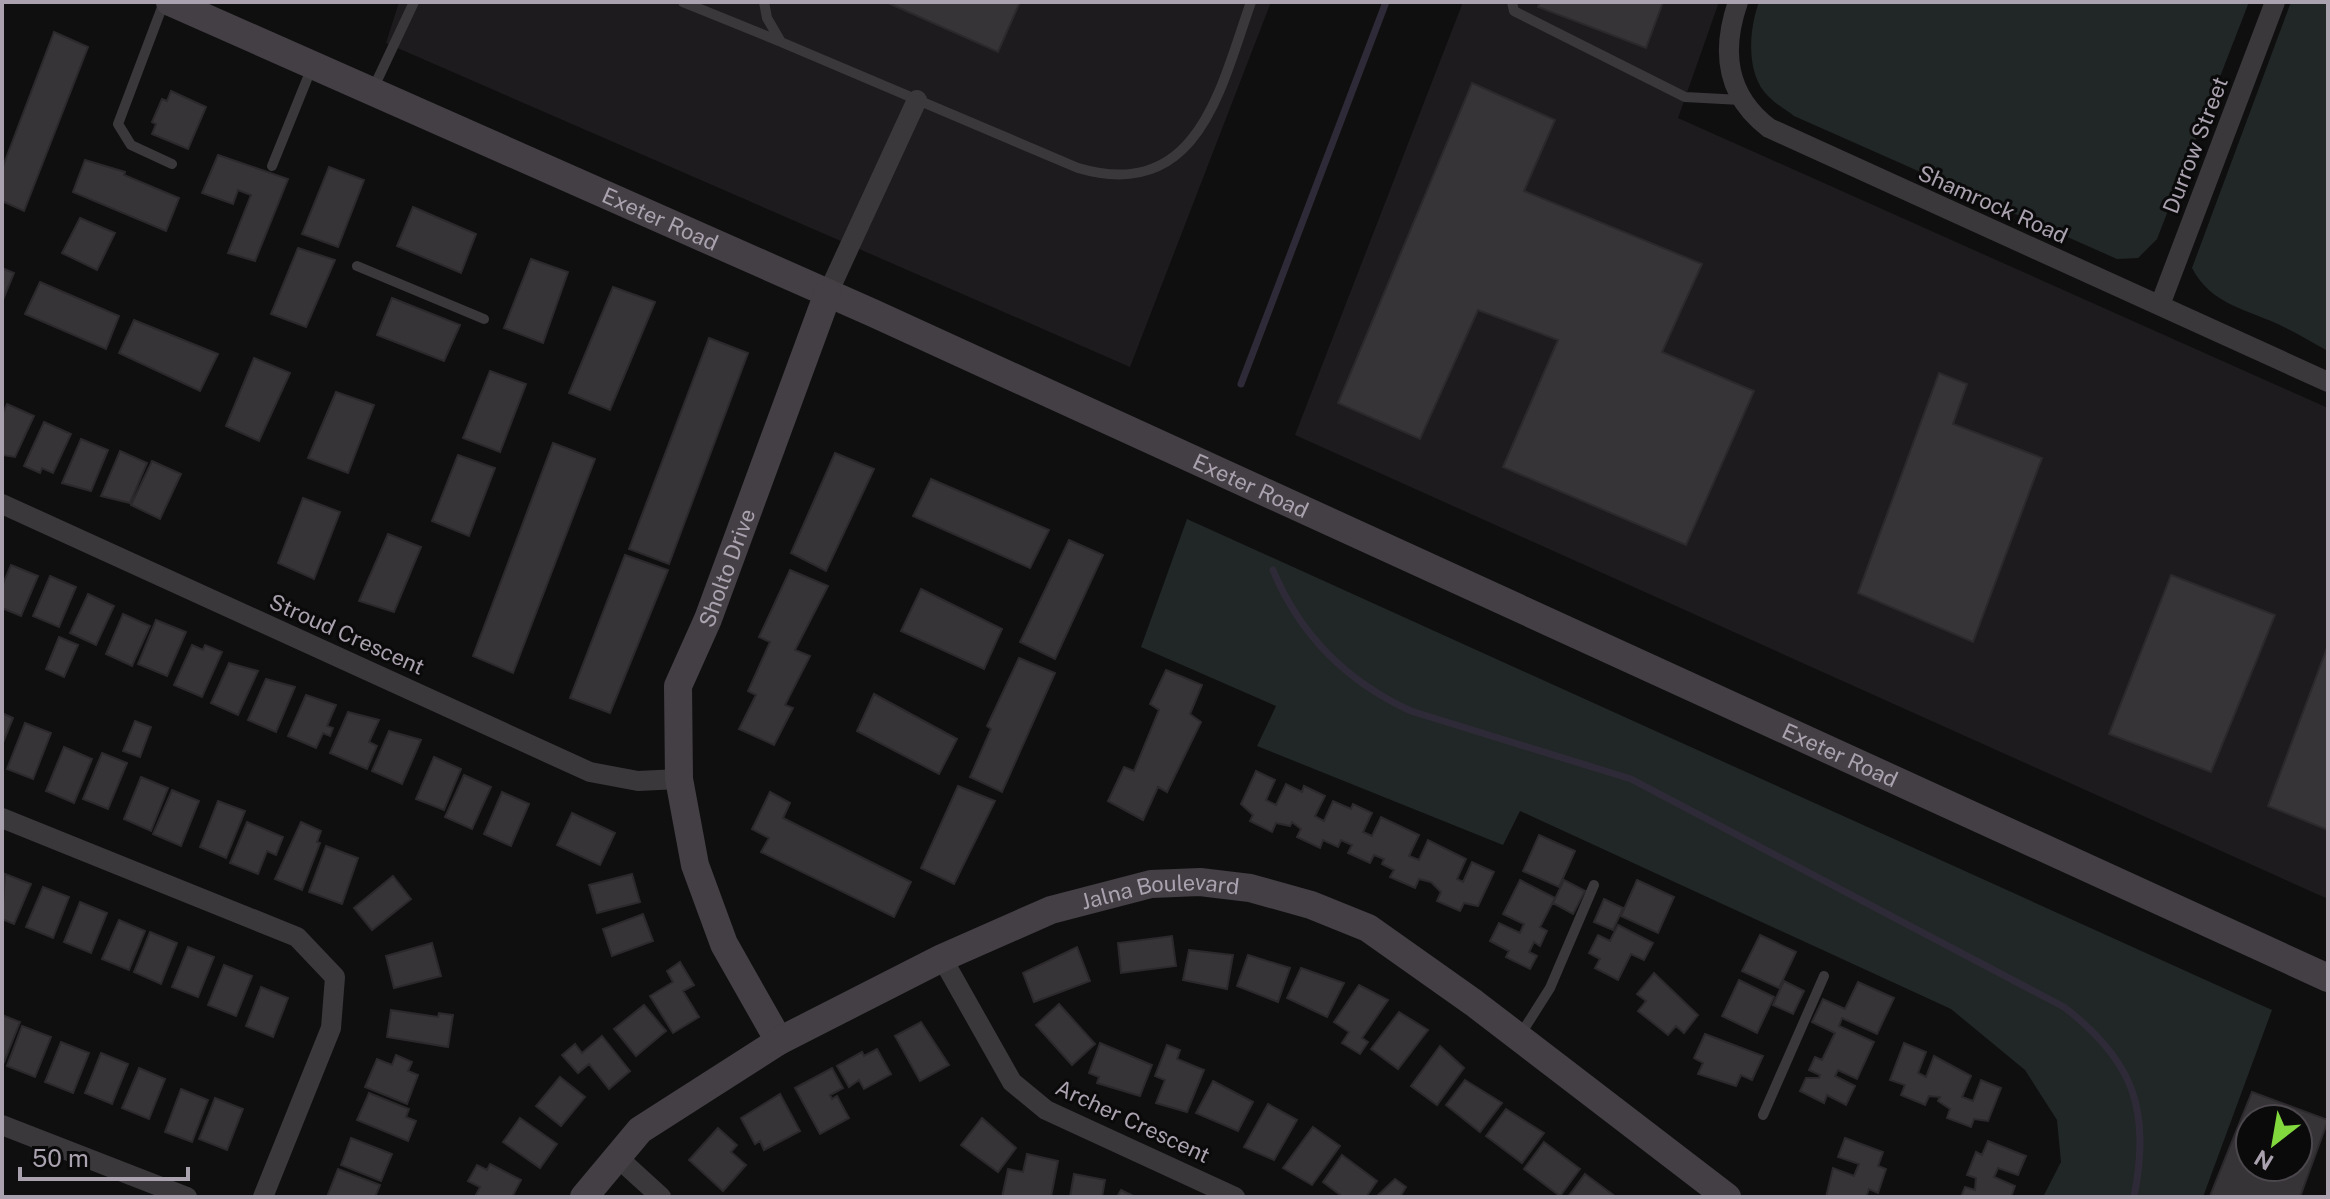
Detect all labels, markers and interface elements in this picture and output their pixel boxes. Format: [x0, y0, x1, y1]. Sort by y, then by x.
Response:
street label: Durrow Street [2157, 73, 2233, 217]
street label: Shamrock Road [1914, 159, 2072, 249]
street label: Exeter Road [598, 182, 722, 256]
street label: Exeter Road [1189, 448, 1313, 523]
street label: Sholto Drive [693, 505, 760, 631]
street label: Stroud Crescent [265, 588, 429, 680]
street label: Exeter Road [1778, 717, 1902, 793]
street label: Jalna Boulevard [1078, 868, 1241, 915]
street label: Archer Crescent [1052, 1074, 1214, 1168]
north arrow [2234, 1103, 2314, 1183]
scale bar [20, 1131, 188, 1181]
text: 50 m [32, 1144, 89, 1172]
text: N [2250, 1145, 2278, 1176]

